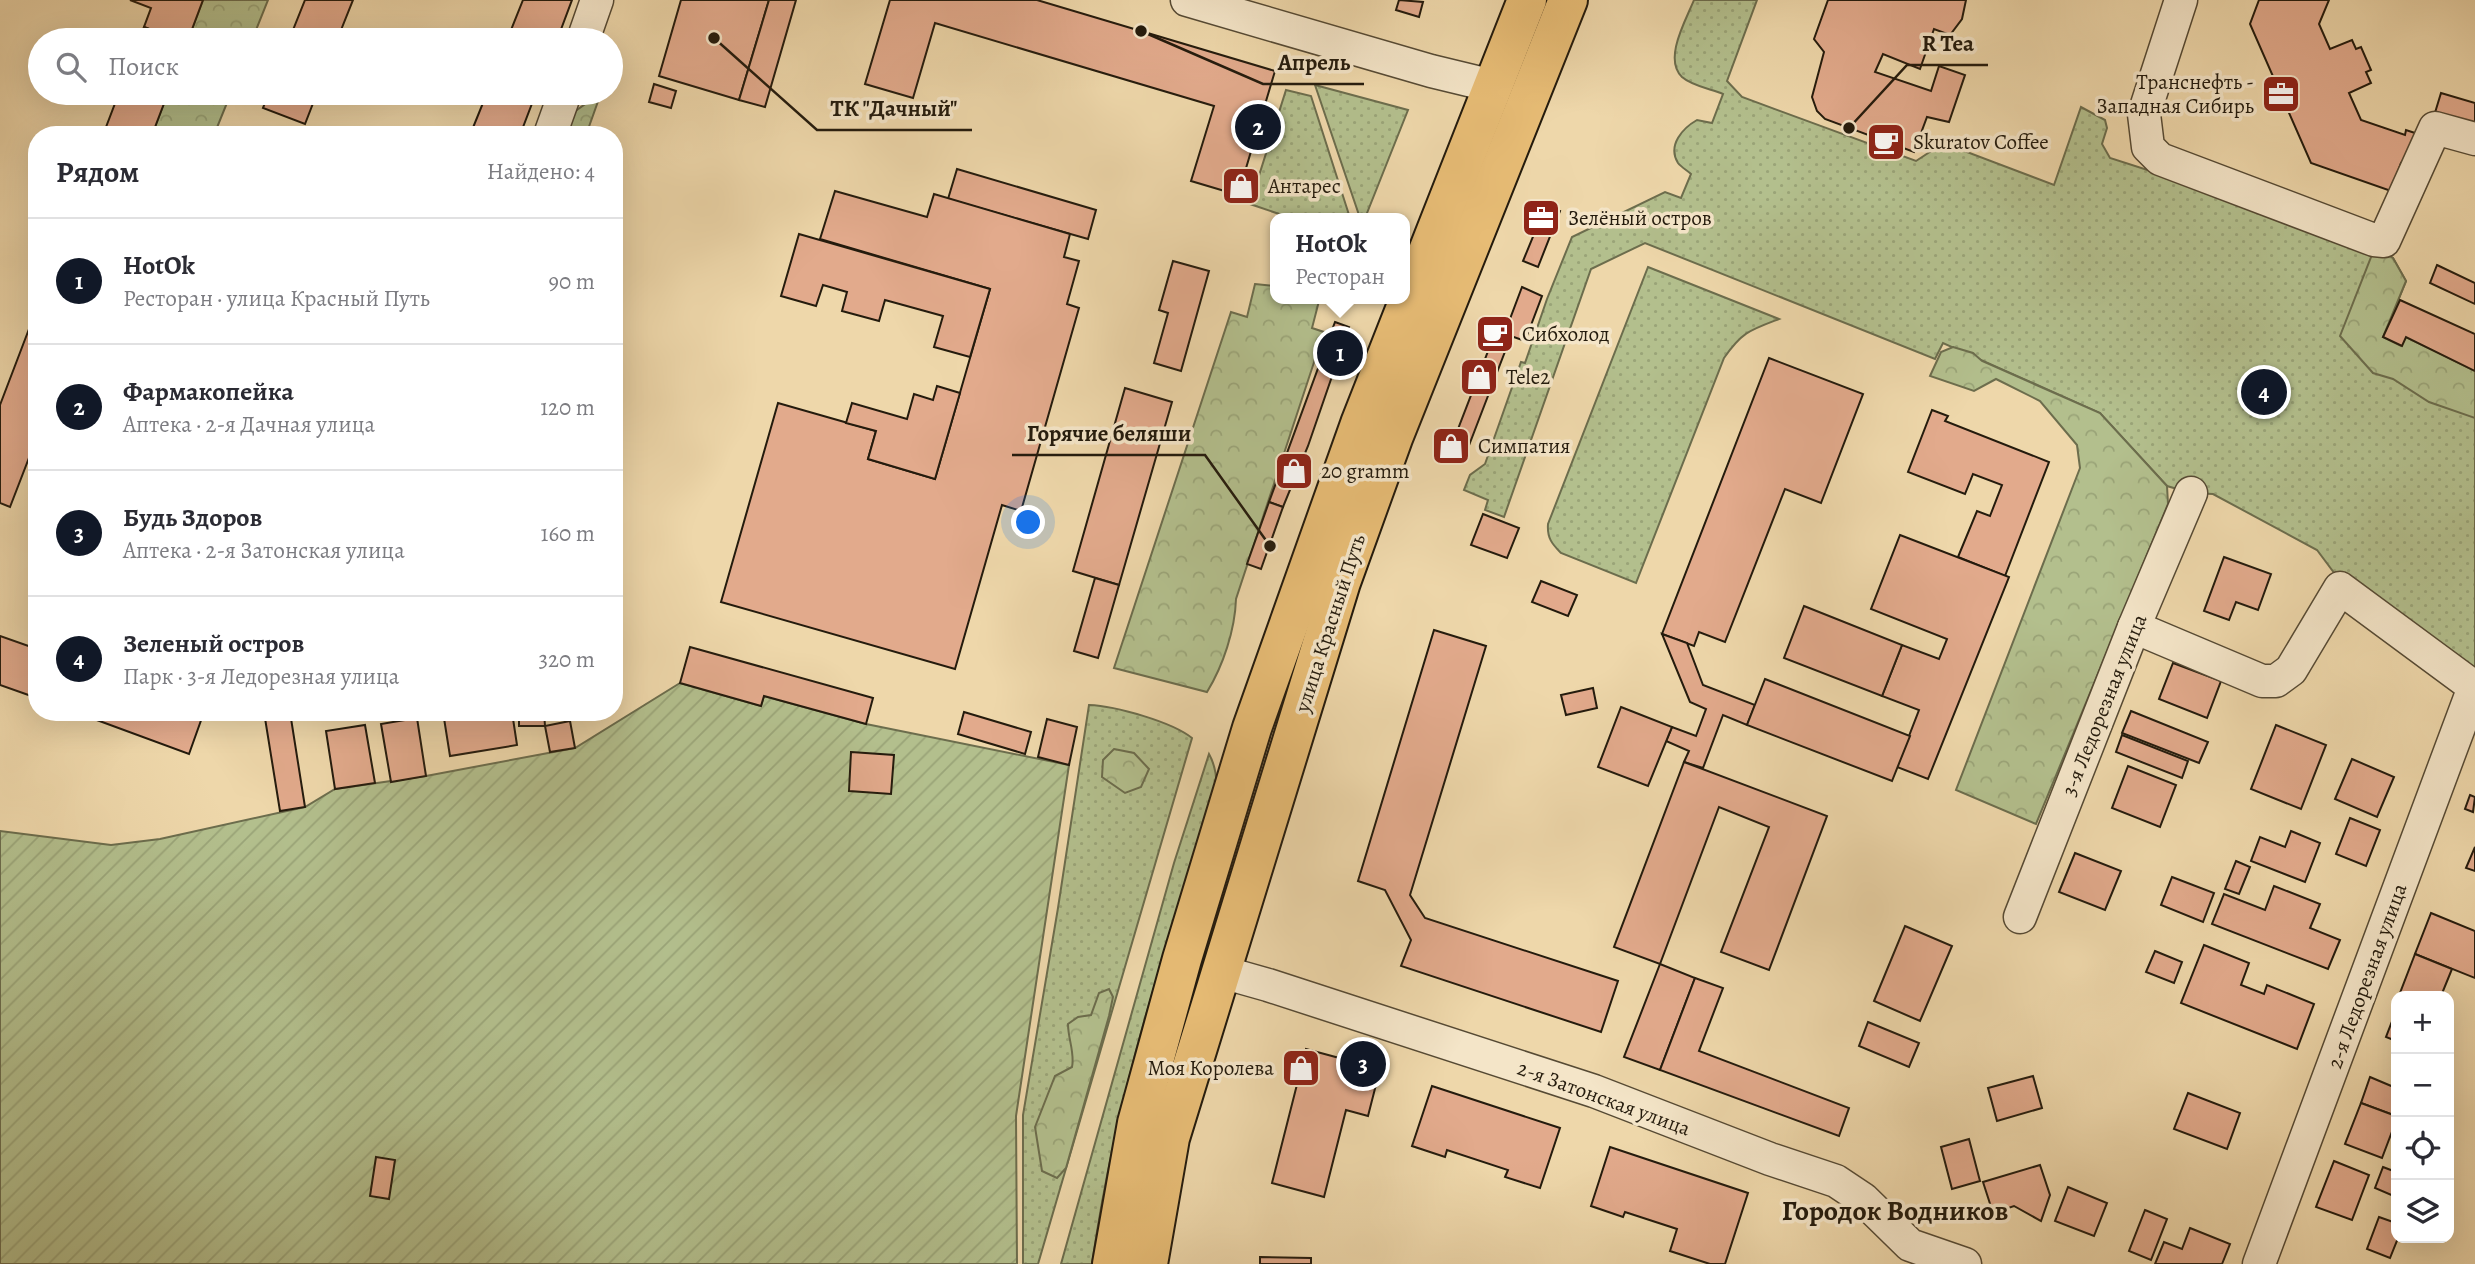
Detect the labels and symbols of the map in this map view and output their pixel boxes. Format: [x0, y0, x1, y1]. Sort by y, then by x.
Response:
callout: R Tea [1907, 21, 1988, 65]
text: R Tea [1922, 28, 1974, 59]
callout: Апрель [1263, 40, 1364, 84]
text: Апрель [1277, 47, 1351, 78]
place label: Транснефть - Западная Сибирь [2097, 68, 2254, 120]
office icon: Транснефть - Западная Сибирь [2260, 73, 2302, 115]
callout: ТК "Дачный" [817, 86, 972, 130]
text: ТК "Дачный" [831, 93, 957, 124]
pin: 2 [1235, 101, 1281, 153]
cafe icon: Skuratov Coffee [1865, 121, 1907, 163]
place label: Skuratov Coffee [1913, 128, 2049, 156]
shop icon: Антарес [1220, 165, 1262, 207]
place label: Антарес [1267, 172, 1341, 200]
office icon: Зелёный остров [1520, 197, 1562, 239]
place label: Зелёный остров [1568, 204, 1712, 232]
cafe icon: Сибхолод [1474, 313, 1516, 355]
place label: Сибхолод [1522, 320, 1610, 348]
pin: 1 [1317, 327, 1363, 379]
shop icon: Tele2 [1458, 356, 1500, 398]
place label: Tele2 [1506, 363, 1550, 391]
pin: 4 [2241, 366, 2287, 418]
callout: Горячие беляши [1012, 411, 1205, 455]
text: Горячие беляши [1027, 418, 1191, 449]
shop icon: Симпатия [1430, 425, 1472, 467]
place label: Симпатия [1478, 432, 1570, 460]
shop icon: 20 gramm [1273, 450, 1315, 492]
place label: 20 gramm [1321, 457, 1409, 485]
your location [1011, 505, 1045, 539]
street label: улица Красный Путь [1288, 530, 1372, 717]
street label: 3-я Ледорезная улица [2055, 610, 2153, 800]
street label: 2-я Ледорезная улица [2320, 879, 2414, 1072]
pin: 3 [1340, 1038, 1386, 1090]
shop icon: Моя Королева [1280, 1047, 1322, 1089]
place label: Моя Королева [1147, 1054, 1274, 1082]
street label: 2-я Затонская улица [1514, 1054, 1695, 1142]
district label: Городок Водников [1782, 1192, 2008, 1230]

